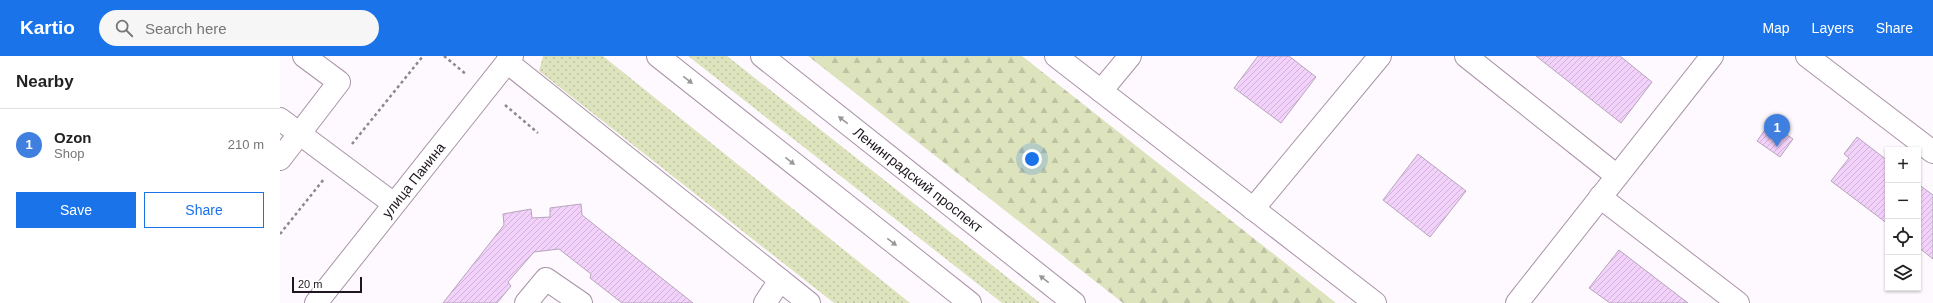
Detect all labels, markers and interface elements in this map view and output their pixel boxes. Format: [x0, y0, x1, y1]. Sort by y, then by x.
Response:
search box [99, 10, 379, 46]
text: Kartio [20, 17, 75, 38]
icon: search [113, 17, 135, 39]
text: Search here [145, 20, 227, 37]
text: Map [1762, 20, 1790, 36]
text: Layers [1812, 20, 1854, 36]
text: Share [1876, 20, 1913, 36]
text: Nearby [16, 72, 74, 91]
one-way arrow [683, 76, 694, 85]
pin: 1 [1764, 114, 1790, 147]
one-way arrow [837, 116, 848, 124]
street label: Ленинградский проспект [850, 124, 986, 236]
text: Ozon [54, 129, 92, 146]
text: 1 [25, 137, 33, 152]
text: 210 m [228, 137, 264, 152]
street label: улица Панина [379, 139, 448, 221]
text: Shop [54, 146, 84, 161]
map controls [1885, 147, 1921, 291]
button: + [1885, 147, 1921, 183]
your location [1022, 149, 1042, 169]
one-way arrow [785, 157, 796, 165]
button: − [1885, 183, 1921, 219]
button: Save [16, 192, 136, 228]
button: Share [144, 192, 264, 228]
button: locate [1885, 219, 1921, 255]
one-way arrow [887, 237, 898, 246]
button: layers [1885, 255, 1921, 291]
one-way arrow [1038, 274, 1049, 283]
scale bar [292, 275, 362, 294]
text: 20 m [298, 278, 322, 290]

